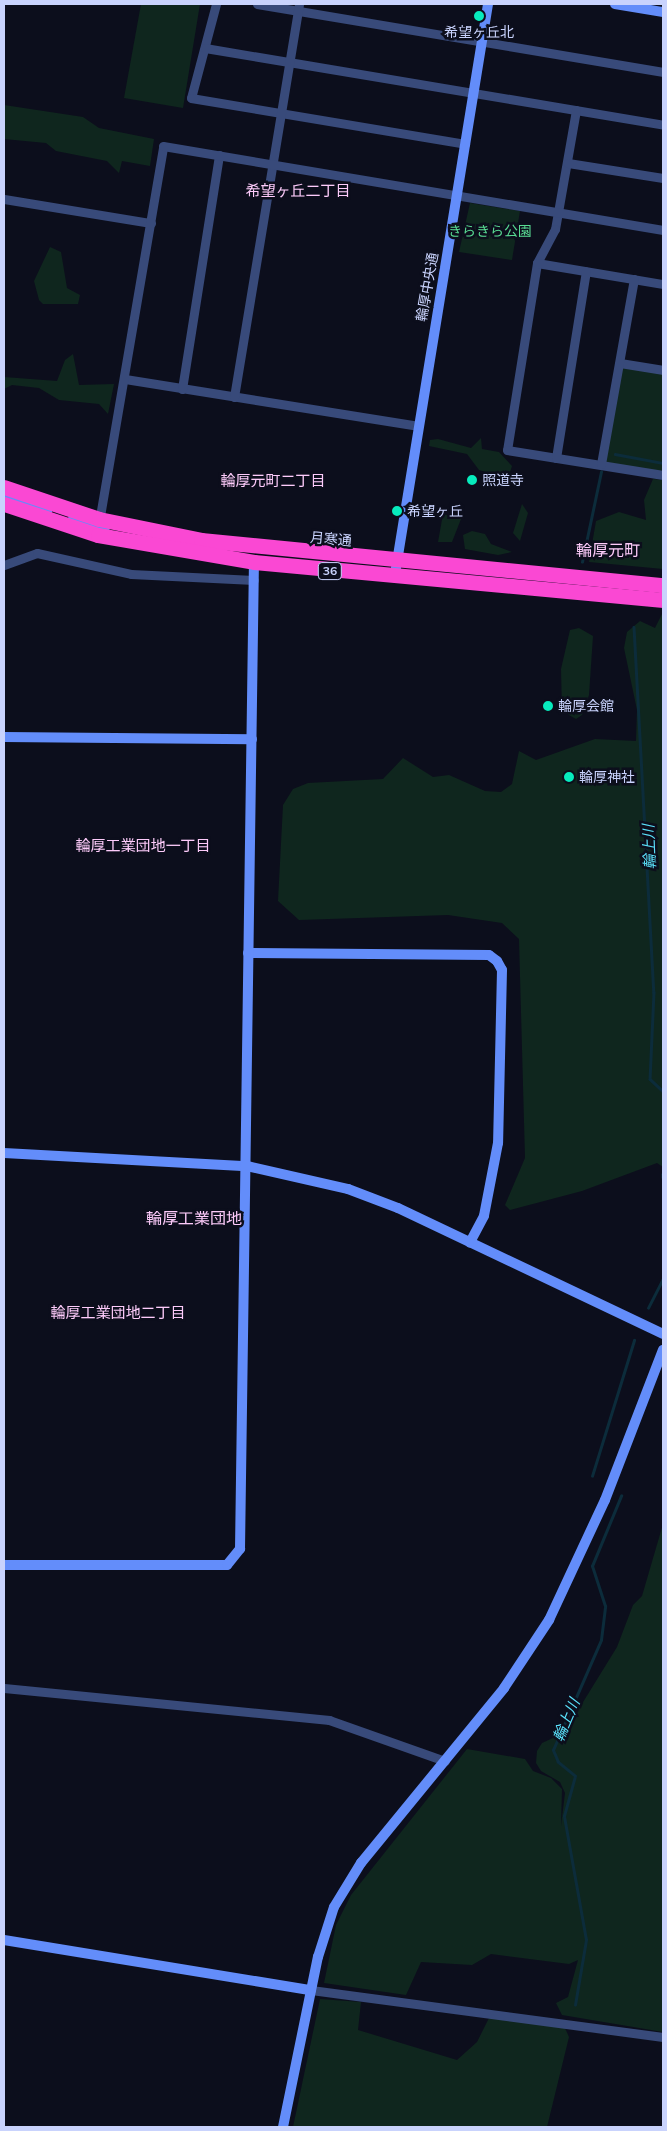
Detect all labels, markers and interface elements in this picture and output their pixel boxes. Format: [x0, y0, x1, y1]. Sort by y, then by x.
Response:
marker: 希望ヶ丘北 [473, 10, 485, 22]
place label: 希望ヶ丘北 [444, 24, 514, 40]
district label: 希望ヶ丘二丁目 [246, 182, 350, 200]
park label: きらきら公園 [448, 223, 532, 239]
street label: 輪厚中央通 [413, 251, 441, 323]
district label: 輪厚元町二丁目 [221, 472, 325, 490]
place label: 照道寺 [482, 472, 524, 488]
marker: 照道寺 [466, 474, 478, 486]
place label: 希望ヶ丘 [407, 503, 463, 519]
marker: 希望ヶ丘 [391, 505, 403, 517]
street label: 月寒通 [309, 529, 353, 549]
district label: 輪厚元町 [576, 540, 640, 560]
road number: 36 [318, 562, 342, 580]
place label: 輪厚会館 [558, 698, 614, 714]
marker: 輪厚会館 [542, 700, 554, 712]
place label: 輪厚神社 [579, 769, 635, 785]
marker: 輪厚神社 [563, 771, 575, 783]
water label: 輪上川 [639, 824, 659, 870]
district label: 輪厚工業団地一丁目 [76, 837, 210, 855]
district label: 輪厚工業団地 [146, 1208, 242, 1228]
district label: 輪厚工業団地二丁目 [51, 1304, 185, 1322]
water label: 輪上川 [549, 1696, 583, 1744]

